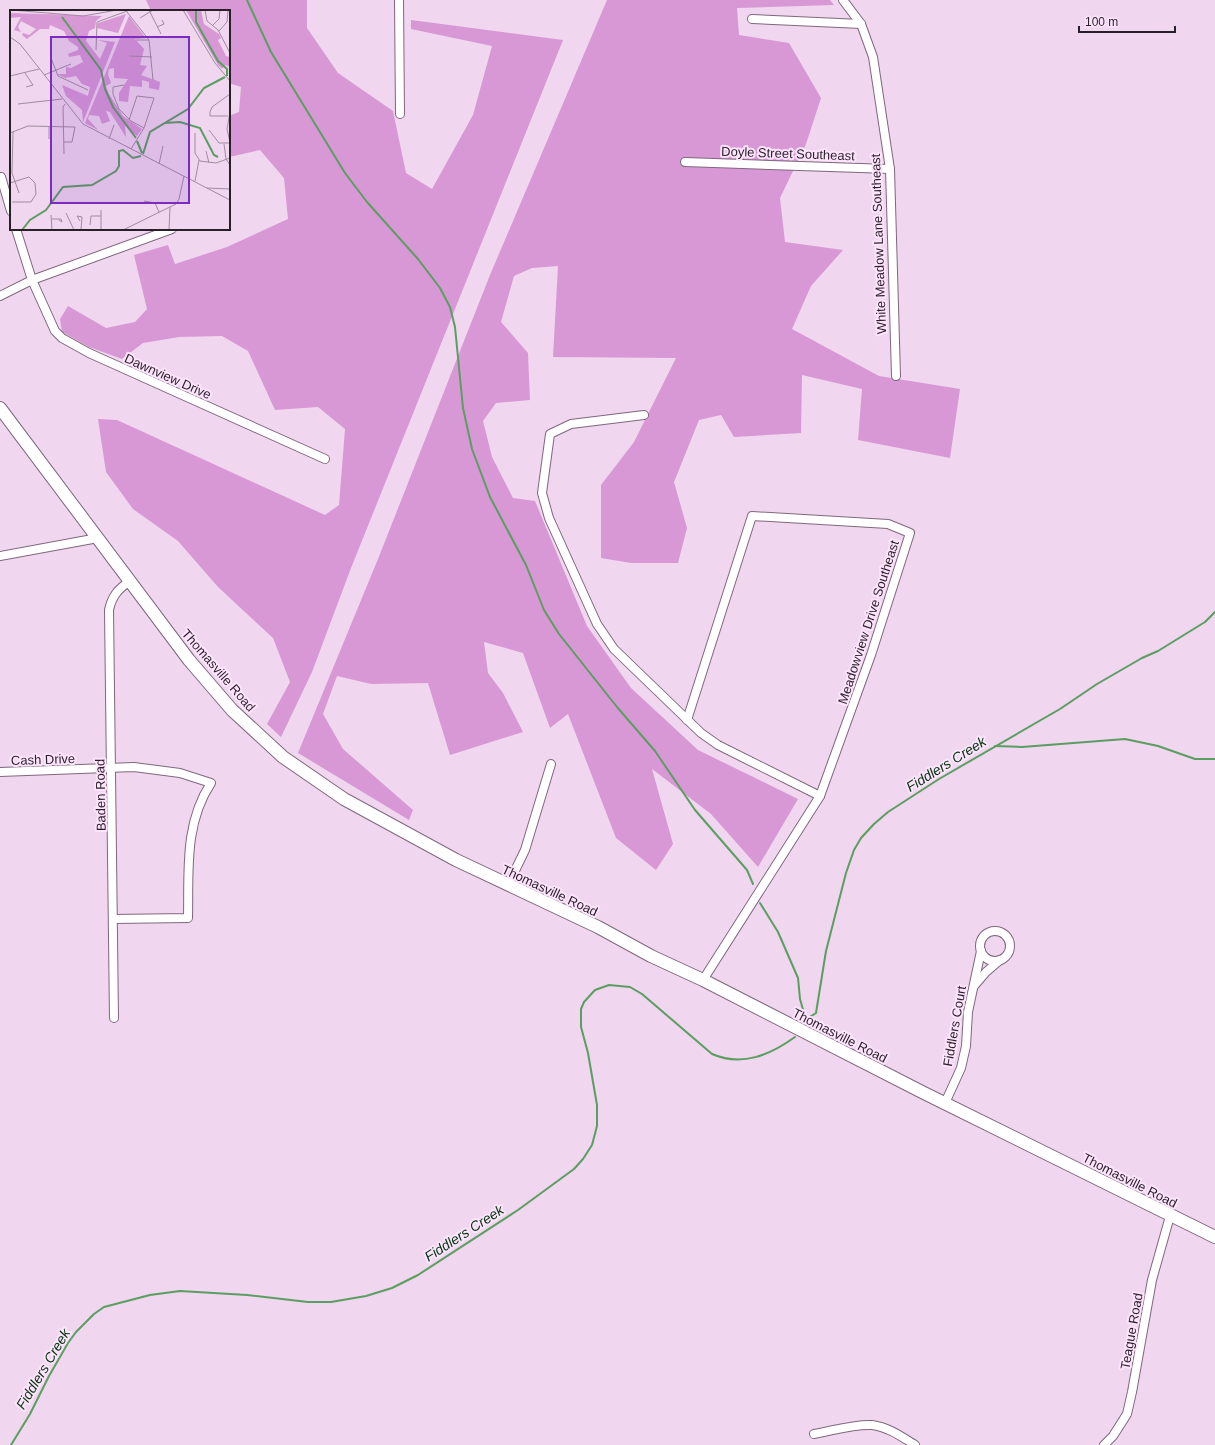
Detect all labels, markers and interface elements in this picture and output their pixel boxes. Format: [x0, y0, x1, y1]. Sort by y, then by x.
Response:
scale bar [1079, 8, 1175, 34]
inset map [10, 10, 230, 230]
text: 100 m [1085, 15, 1118, 29]
street label: Doyle Street Southeast [721, 144, 855, 163]
street label: White Meadow Lane Southeast [868, 153, 889, 335]
street label: Dawnview Drive [122, 351, 213, 402]
street label: Meadowview Drive Southeast [835, 538, 902, 706]
street label: Thomasville Road [179, 626, 258, 715]
water label: Fiddlers Creek [903, 733, 990, 795]
street label: Cash Drive [11, 751, 75, 768]
street label: Baden Road [92, 759, 109, 831]
street label: Thomasville Road [499, 862, 600, 919]
street label: Fiddlers Court [940, 984, 969, 1068]
street label: Thomasville Road [790, 1005, 890, 1066]
street label: Thomasville Road [1080, 1150, 1180, 1211]
water label: Fiddlers Creek [421, 1201, 507, 1264]
street label: Teague Road [1117, 1292, 1146, 1370]
water label: Fiddlers Creek [13, 1325, 74, 1412]

